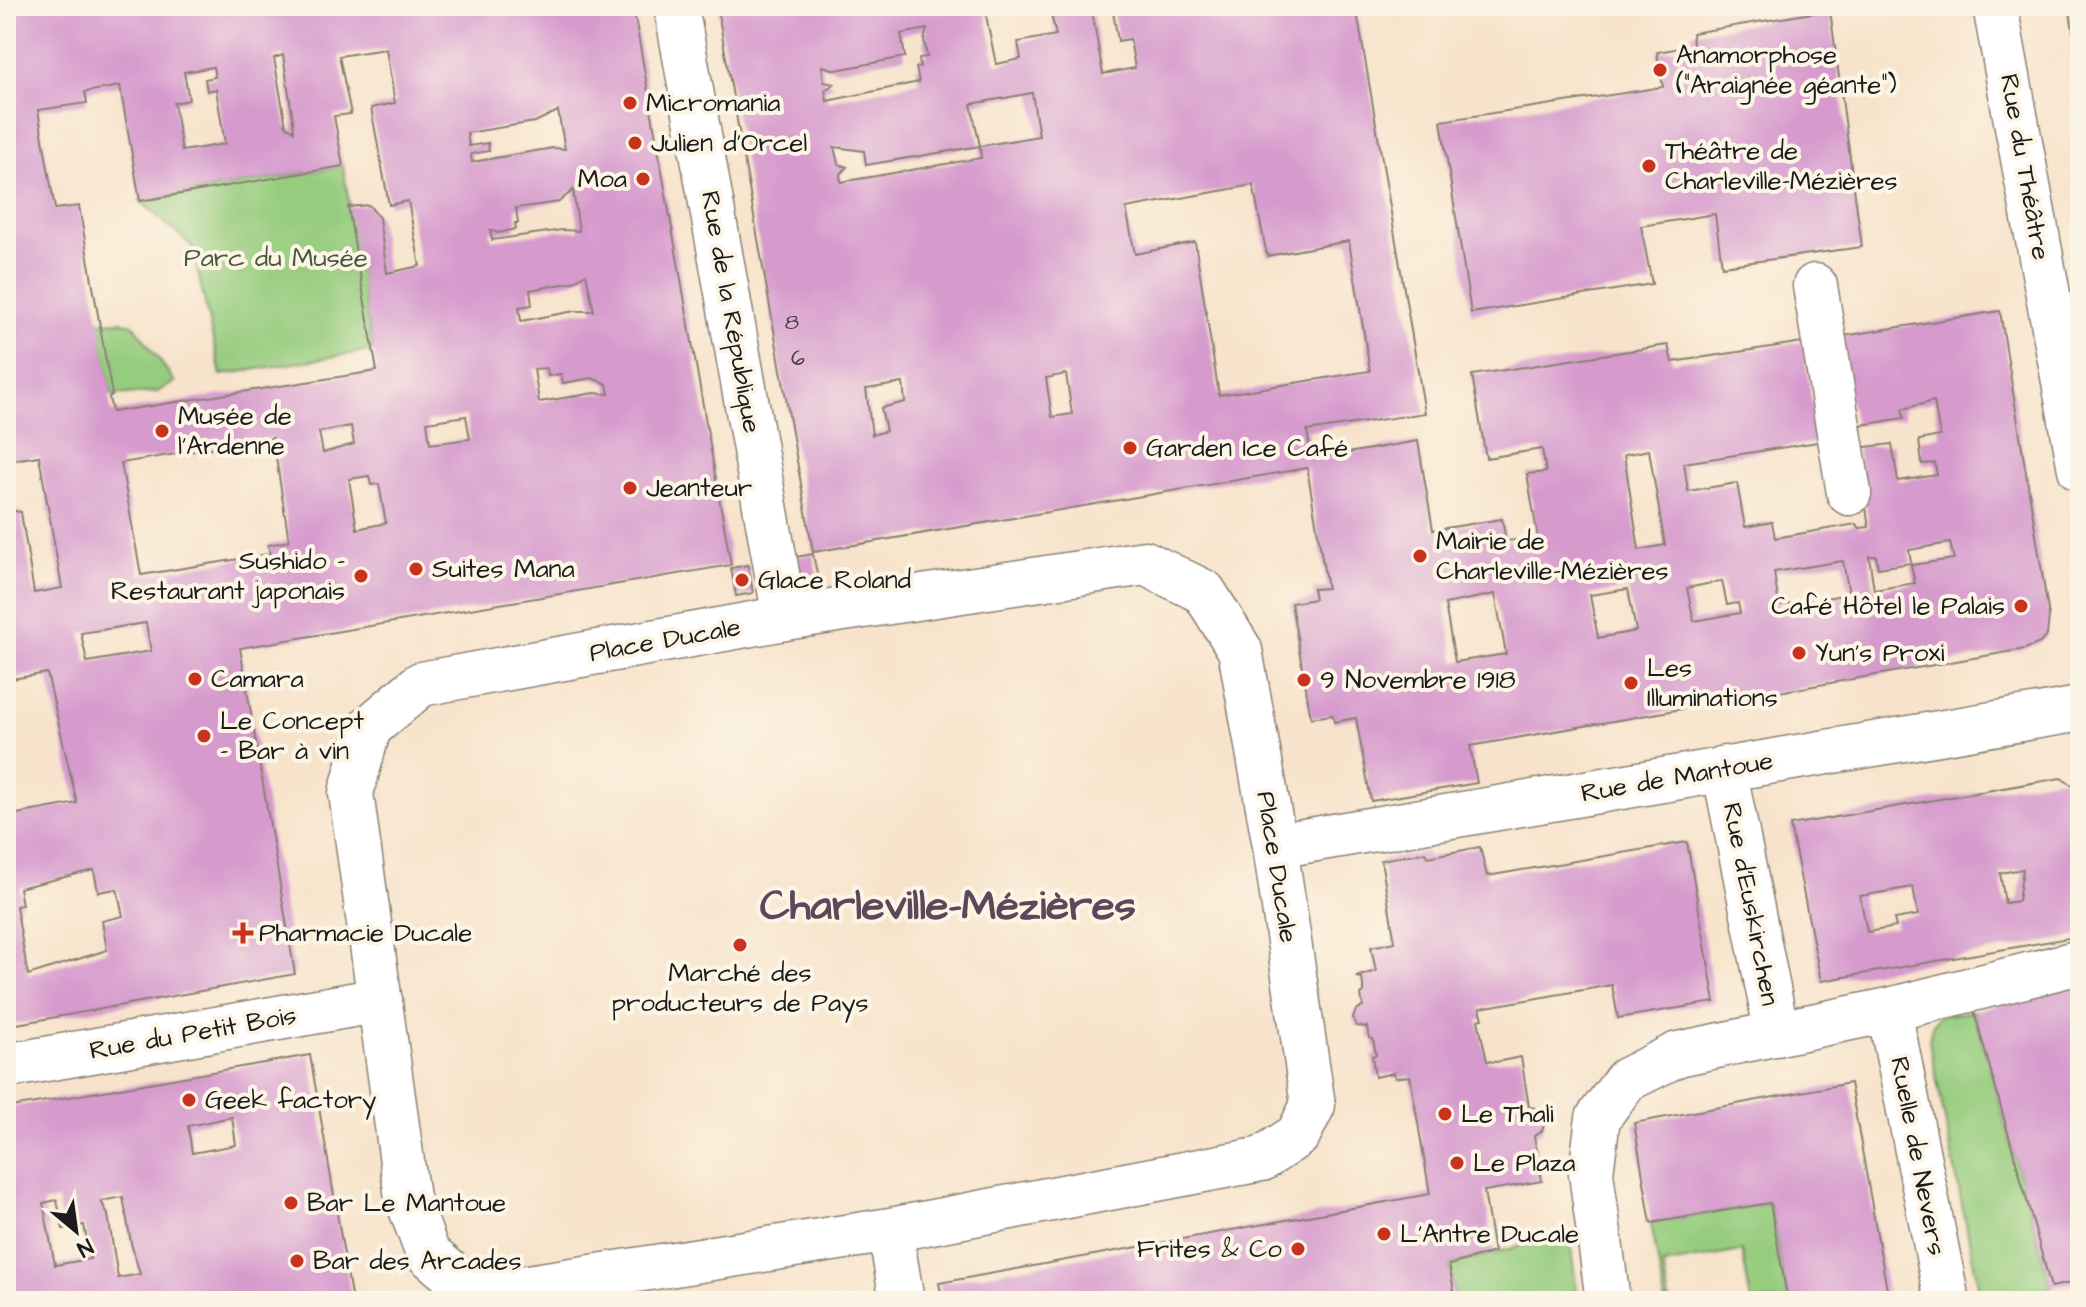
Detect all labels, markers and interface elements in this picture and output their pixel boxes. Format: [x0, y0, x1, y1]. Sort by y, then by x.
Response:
place label: Anamorphose ("Araignée géante") [1676, 37, 1897, 105]
marker: Anamorphose ("Araignée géante") [1651, 61, 1669, 79]
street label: Rue du Théâtre [1991, 71, 2059, 263]
place label: Micromania [646, 85, 781, 121]
marker: Micromania [621, 94, 639, 112]
place label: Julien d'Orcel [651, 125, 807, 161]
place label: Théâtre de Charleville-Mézières [1665, 133, 1898, 199]
marker: Julien d'Orcel [626, 134, 644, 152]
marker: Théâtre de Charleville-Mézières [1640, 157, 1658, 175]
place label: Moa [578, 161, 627, 197]
marker: Moa [634, 170, 652, 188]
street label: Rue de la République [692, 188, 770, 436]
park label: Parc du Musée [184, 240, 368, 276]
house number: 8 [785, 307, 799, 338]
house number: 6 [791, 343, 805, 374]
place label: Musée de l'Ardenne [178, 398, 292, 464]
marker: Musée de l'Ardenne [153, 422, 171, 440]
place label: Garden Ice Café [1146, 430, 1348, 466]
marker: Garden Ice Café [1121, 439, 1139, 457]
place label: Jeanteur [646, 470, 752, 506]
marker: Jeanteur [621, 479, 639, 497]
place label: Mairie de Charleville-Mézières [1436, 523, 1669, 589]
place label: Sushido - Restaurant japonais [111, 543, 345, 609]
marker: Mairie de Charleville-Mézières [1411, 547, 1429, 565]
place label: Suites Mana [432, 551, 575, 587]
marker: Suites Mana [407, 560, 425, 578]
place label: Glace Roland [758, 562, 911, 598]
marker: Sushido - Restaurant japonais [352, 567, 370, 585]
marker: Glace Roland [733, 571, 751, 589]
place label: Café Hôtel le Palais [1771, 588, 2005, 624]
marker: Café Hôtel le Palais [2012, 597, 2030, 615]
street label: Place Ducale [587, 609, 743, 671]
place label: Yun's Proxi [1815, 635, 1945, 671]
marker: Yun's Proxi [1790, 644, 1808, 662]
place label: Les Illuminations [1647, 650, 1778, 716]
place label: Camara [211, 661, 304, 697]
place label: 9 Novembre 1918 [1320, 662, 1516, 698]
marker: Camara [186, 670, 204, 688]
marker: 9 Novembre 1918 [1295, 671, 1313, 689]
marker: Les Illuminations [1622, 674, 1640, 692]
place label: Le Concept - Bar à vin [220, 703, 365, 769]
marker: Le Concept - Bar à vin [195, 727, 213, 745]
street label: Rue de Mantoue [1578, 742, 1776, 812]
street label: Place Ducale [1247, 789, 1307, 945]
street label: Rue d'Euskirchen [1714, 799, 1788, 1009]
district label: Charleville-Mézières [760, 878, 1136, 936]
place label: Pharmacie Ducale [259, 915, 472, 951]
marker: Pharmacie Ducale [234, 924, 252, 942]
marker: Marché des producteurs de Pays [731, 936, 749, 954]
place label: Marché des producteurs de Pays [612, 955, 868, 1023]
street label: Rue du Petit Bois [87, 997, 299, 1069]
street label: Ruelle de Nevers [1881, 1054, 1955, 1258]
place label: Geek factory [205, 1082, 376, 1120]
marker: Geek factory [180, 1091, 198, 1109]
place label: Le Thali [1461, 1096, 1554, 1132]
marker: Le Thali [1436, 1105, 1454, 1123]
place label: Le Plaza [1473, 1145, 1575, 1181]
marker: Le Plaza [1448, 1154, 1466, 1172]
place label: Bar Le Mantoue [307, 1185, 506, 1221]
north arrow [36, 1191, 116, 1271]
marker: Bar Le Mantoue [282, 1194, 300, 1212]
place label: L'Antre Ducale [1400, 1216, 1579, 1252]
marker: L'Antre Ducale [1375, 1225, 1393, 1243]
text: N [71, 1230, 99, 1264]
place label: Frites & Co [1137, 1231, 1282, 1267]
marker: Frites & Co [1289, 1240, 1307, 1258]
place label: Bar des Arcades [313, 1243, 521, 1279]
marker: Bar des Arcades [288, 1252, 306, 1270]

